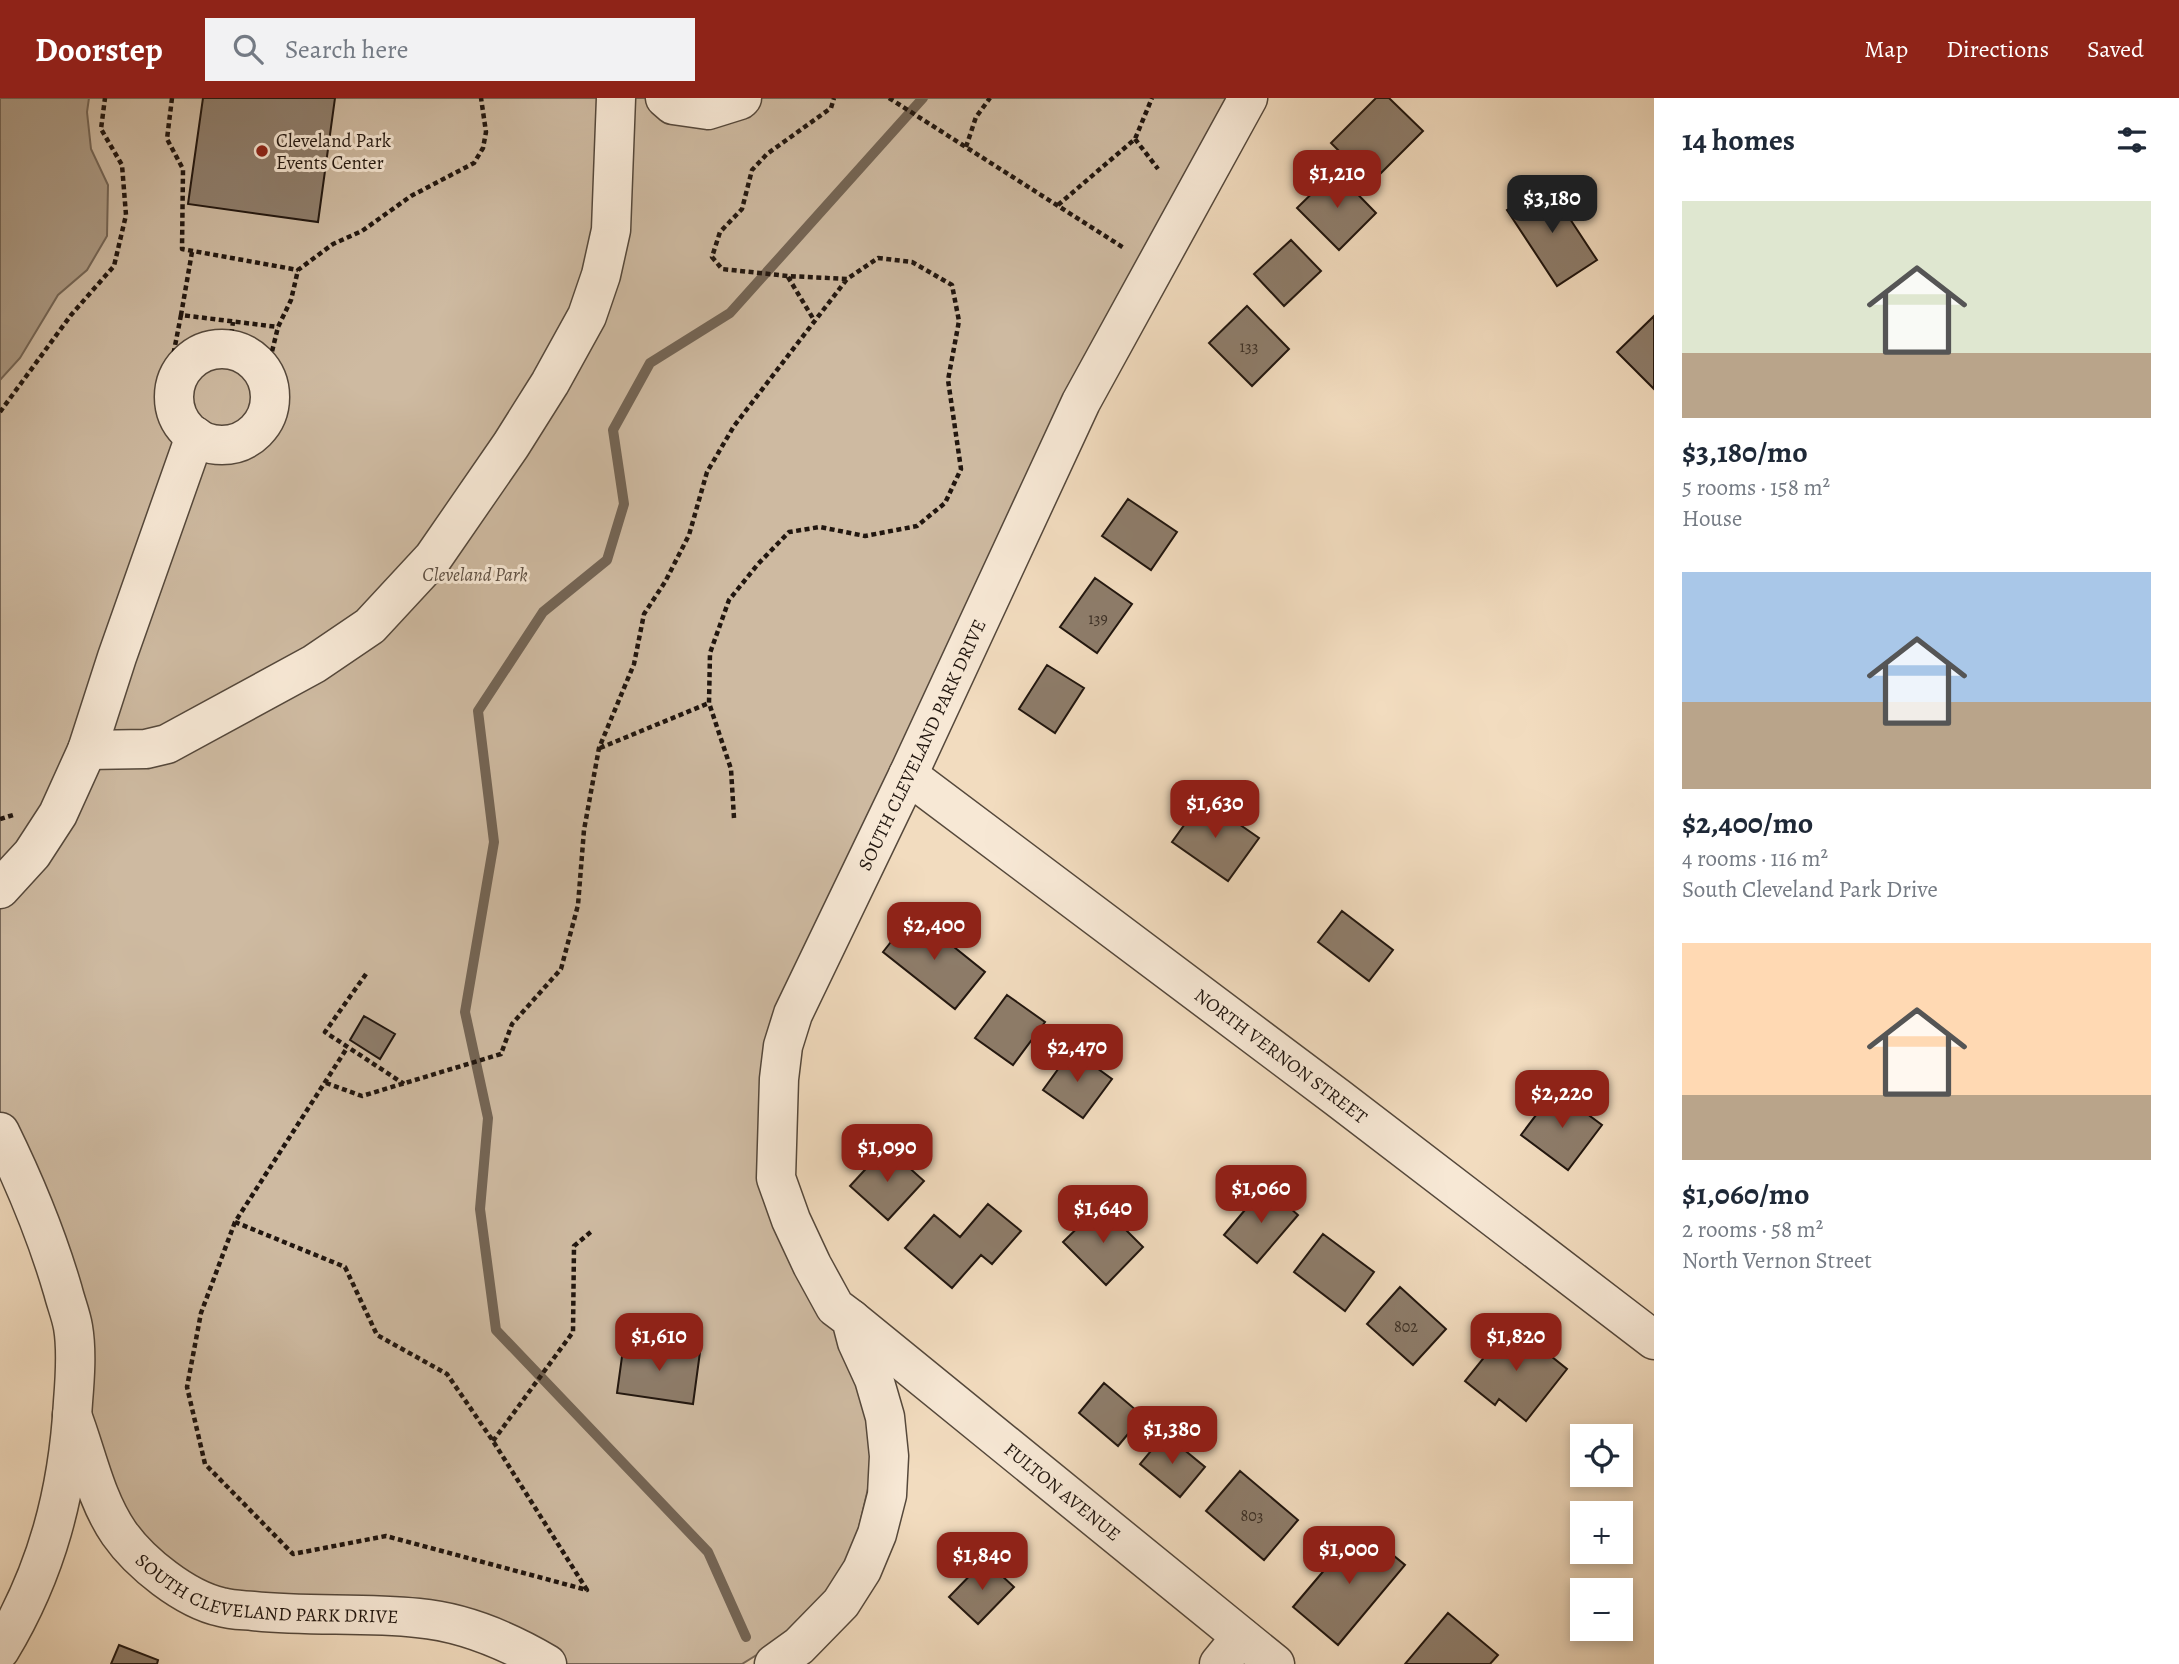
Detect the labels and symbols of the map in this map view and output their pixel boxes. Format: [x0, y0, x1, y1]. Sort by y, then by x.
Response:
place label: Cleveland Park Events Center [276, 128, 392, 176]
marker: Cleveland Park Events Center [254, 143, 270, 159]
pin: $1,210 [1280, 150, 1394, 210]
pin: $3,180 [1495, 176, 1609, 235]
house number: 133 [1240, 336, 1258, 358]
park label: Cleveland Park [422, 562, 528, 588]
house number: 139 [1088, 608, 1108, 630]
street label: SOUTH CLEVELAND PARK DRIVE [852, 615, 993, 875]
pin: $1,630 [1158, 780, 1272, 840]
pin: $2,400 [877, 902, 991, 962]
street label: NORTH VERNON STREET [1189, 983, 1373, 1130]
pin: $2,470 [1020, 1024, 1134, 1084]
pin: $2,220 [1505, 1070, 1619, 1130]
pin: $1,090 [830, 1124, 944, 1184]
pin: $1,060 [1204, 1166, 1318, 1225]
pin: $1,640 [1046, 1186, 1160, 1245]
pin: $1,610 [602, 1314, 716, 1373]
pin: $1,820 [1459, 1314, 1573, 1373]
house number: 802 [1394, 1316, 1418, 1338]
pin: $1,380 [1115, 1406, 1229, 1466]
street label: FULTON AVENUE [998, 1437, 1126, 1547]
house number: 803 [1241, 1505, 1263, 1527]
pin: $1,000 [1292, 1526, 1406, 1586]
pin: $1,840 [925, 1532, 1039, 1592]
street label: SOUTH CLEVELAND PARK DRIVE [129, 1548, 399, 1630]

